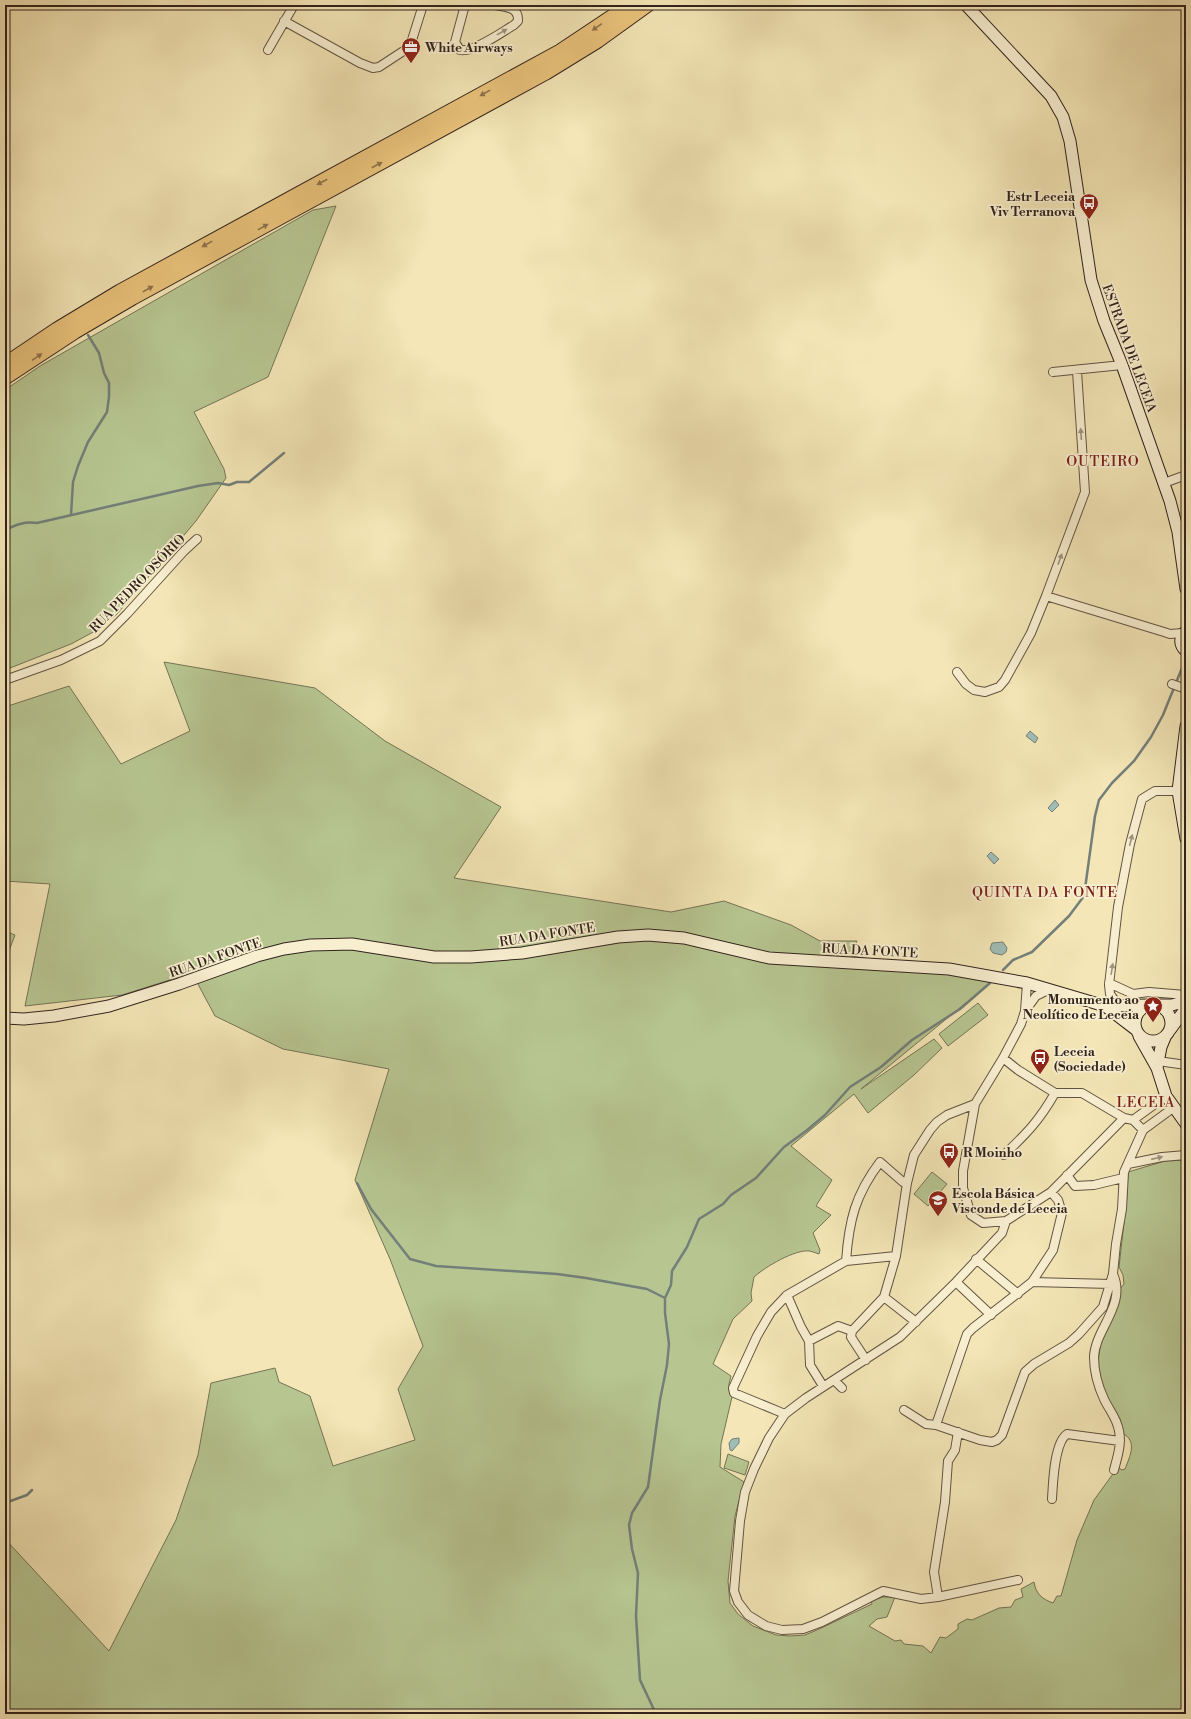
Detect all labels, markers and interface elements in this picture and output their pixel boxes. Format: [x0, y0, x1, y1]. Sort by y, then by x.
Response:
one-way arrow [592, 23, 602, 31]
one-way arrow [497, 28, 508, 35]
office icon: White Airways [400, 36, 422, 64]
place label: White Airways [424, 40, 513, 56]
one-way arrow [479, 89, 491, 96]
one-way arrow [371, 162, 383, 168]
one-way arrow [316, 178, 327, 185]
place label: Estr Leceia Viv Terranova [989, 189, 1076, 220]
bus stop icon: Estr Leceia Viv Terranova [1078, 192, 1100, 220]
one-way arrow [257, 224, 268, 230]
one-way arrow [202, 241, 213, 247]
street label: ESTRADA DE LECEIA [1098, 282, 1160, 416]
one-way arrow [142, 286, 154, 292]
one-way arrow [31, 353, 43, 360]
one-way arrow [1078, 428, 1085, 440]
district label: OUTEIRO [1066, 453, 1140, 471]
street label: RUA PEDRO OSÓRIO [86, 530, 189, 636]
one-way arrow [1057, 553, 1063, 565]
one-way arrow [1129, 834, 1135, 847]
district label: QUINTA DA FONTE [972, 884, 1118, 902]
street label: RUA DA FONTE [498, 920, 596, 950]
street label: RUA DA FONTE [167, 935, 264, 981]
street label: RUA DA FONTE [821, 940, 919, 962]
one-way arrow [1109, 963, 1115, 975]
place label: Monumento ao Neolítico de Leceia [1023, 992, 1140, 1023]
place icon: Monumento ao Neolítico de Leceia [1142, 995, 1164, 1023]
place label: Leceia (Sociedade) [1054, 1044, 1125, 1075]
bus stop icon: Leceia (Sociedade) [1029, 1047, 1051, 1075]
district label: LECEIA [1117, 1094, 1175, 1112]
bus stop icon: R Moinho [938, 1141, 960, 1169]
place label: R Moinho [963, 1145, 1023, 1161]
one-way arrow [1151, 1155, 1163, 1161]
place label: Escola Básica Visconde de Leceia [951, 1186, 1069, 1217]
school or university icon: Escola Básica Visconde de Leceia [927, 1189, 949, 1217]

